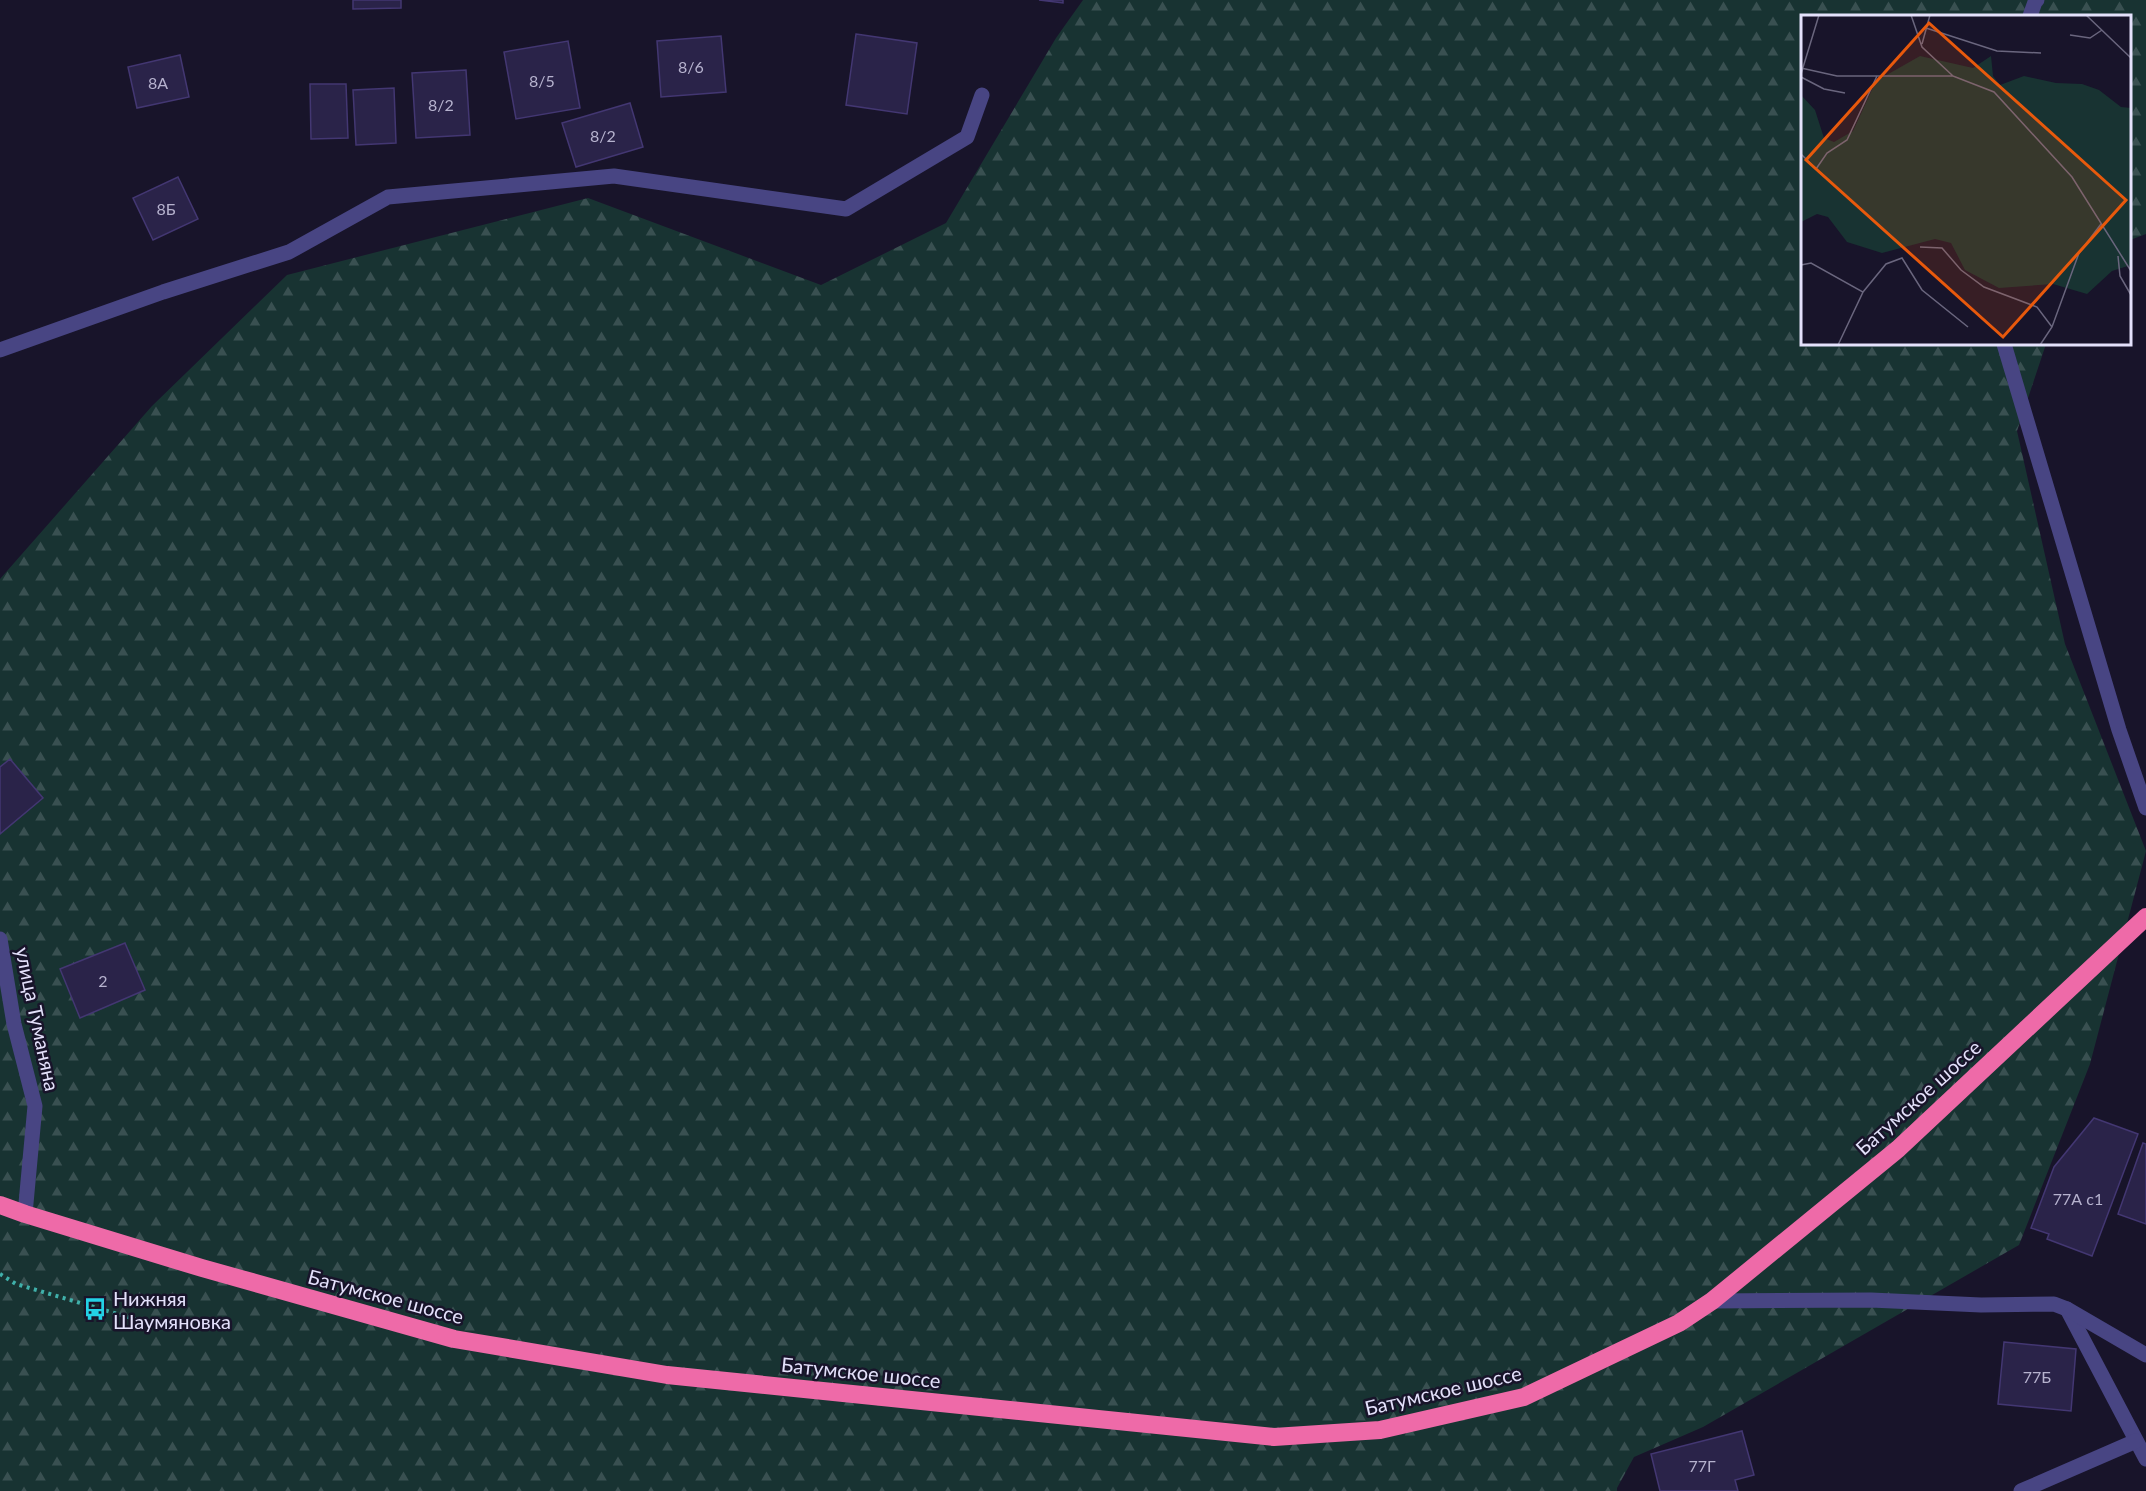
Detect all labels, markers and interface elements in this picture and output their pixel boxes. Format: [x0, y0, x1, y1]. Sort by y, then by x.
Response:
inset map [1801, 15, 2131, 345]
house number: 8/6 [678, 57, 704, 76]
house number: 8/5 [529, 71, 555, 90]
house number: 8А [148, 73, 168, 92]
house number: 8/2 [428, 95, 454, 114]
house number: 8/2 [590, 126, 616, 145]
house number: 8Б [156, 199, 176, 218]
street label: улица Туманяна [11, 945, 65, 1093]
house number: 2 [98, 971, 108, 990]
street label: Батумское шоссе [1850, 1034, 1986, 1160]
house number: 77А с1 [2053, 1189, 2103, 1208]
street label: Батумское шоссе [306, 1264, 466, 1328]
place label: Нижняя Шаумяновка [113, 1286, 231, 1333]
bus stop icon: Нижняя Шаумяновка [82, 1296, 108, 1322]
street label: Батумское шоссе [780, 1352, 942, 1392]
street label: Батумское шоссе [1362, 1360, 1524, 1420]
house number: 77Б [2023, 1367, 2051, 1386]
house number: 77Г [1688, 1456, 1716, 1475]

